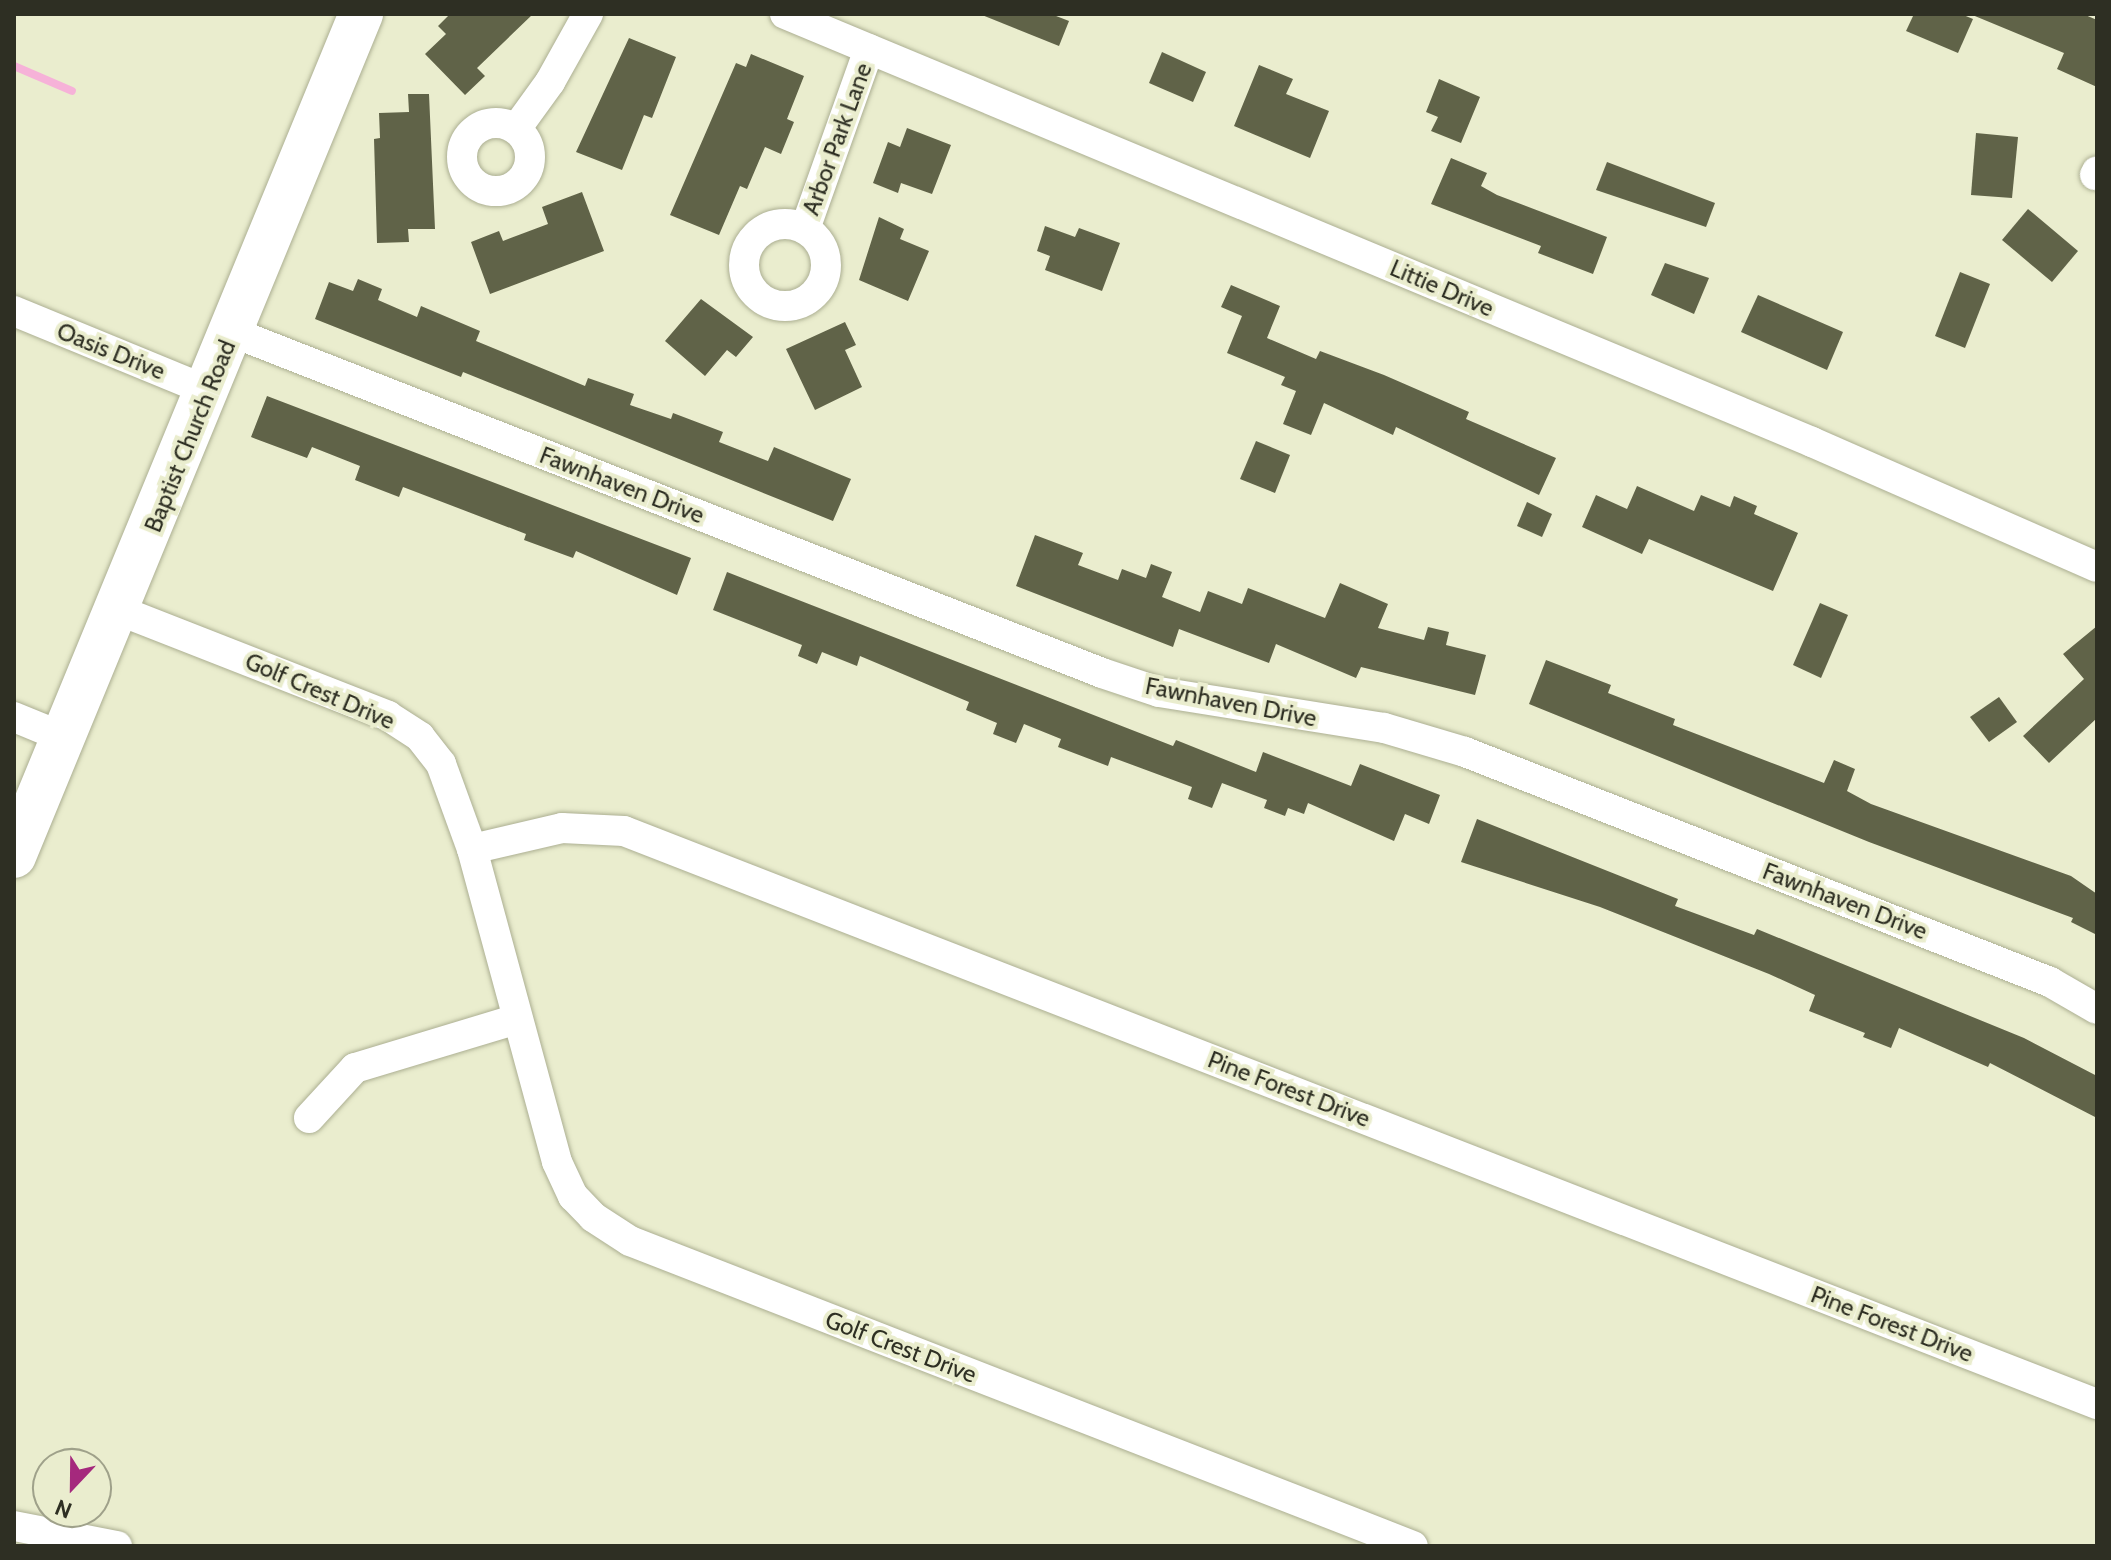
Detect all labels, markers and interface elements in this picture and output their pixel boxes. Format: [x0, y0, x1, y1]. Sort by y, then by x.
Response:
street label: Arbor Park Lane [796, 59, 878, 219]
street label: Littie Drive [1386, 253, 1498, 323]
street label: Oasis Drive [53, 316, 169, 386]
street label: Baptist Church Road [138, 336, 242, 536]
street label: Fawnhaven Drive [536, 440, 708, 530]
street label: Golf Crest Drive [241, 647, 399, 735]
street label: Fawnhaven Drive [1143, 671, 1319, 733]
street label: Fawnhaven Drive [1759, 856, 1931, 946]
street label: Pine Forest Drive [1204, 1045, 1374, 1133]
street label: Pine Forest Drive [1807, 1280, 1977, 1368]
street label: Golf Crest Drive [821, 1305, 981, 1389]
north arrow [32, 1448, 112, 1528]
text: N [51, 1493, 76, 1524]

